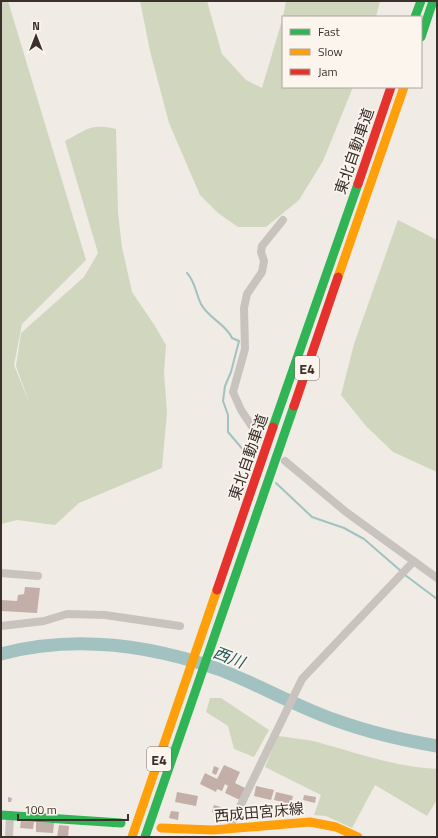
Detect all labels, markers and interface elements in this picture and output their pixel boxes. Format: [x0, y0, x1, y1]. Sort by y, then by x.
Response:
north arrow [16, 16, 56, 56]
legend [282, 16, 422, 88]
text: N [32, 18, 40, 34]
text: Fast [318, 22, 341, 41]
text: Slow [318, 42, 343, 61]
text: Jam [318, 62, 338, 81]
street label: 東北自動車道 [328, 105, 380, 197]
road number: E4 [295, 356, 319, 380]
street label: 東北自動車道 [222, 411, 274, 503]
water label: 西川 [210, 640, 250, 675]
road number: E4 [147, 747, 171, 771]
scale bar [18, 796, 128, 822]
street label: 西成田宮床線 [213, 797, 305, 827]
text: 100 m [24, 800, 57, 819]

